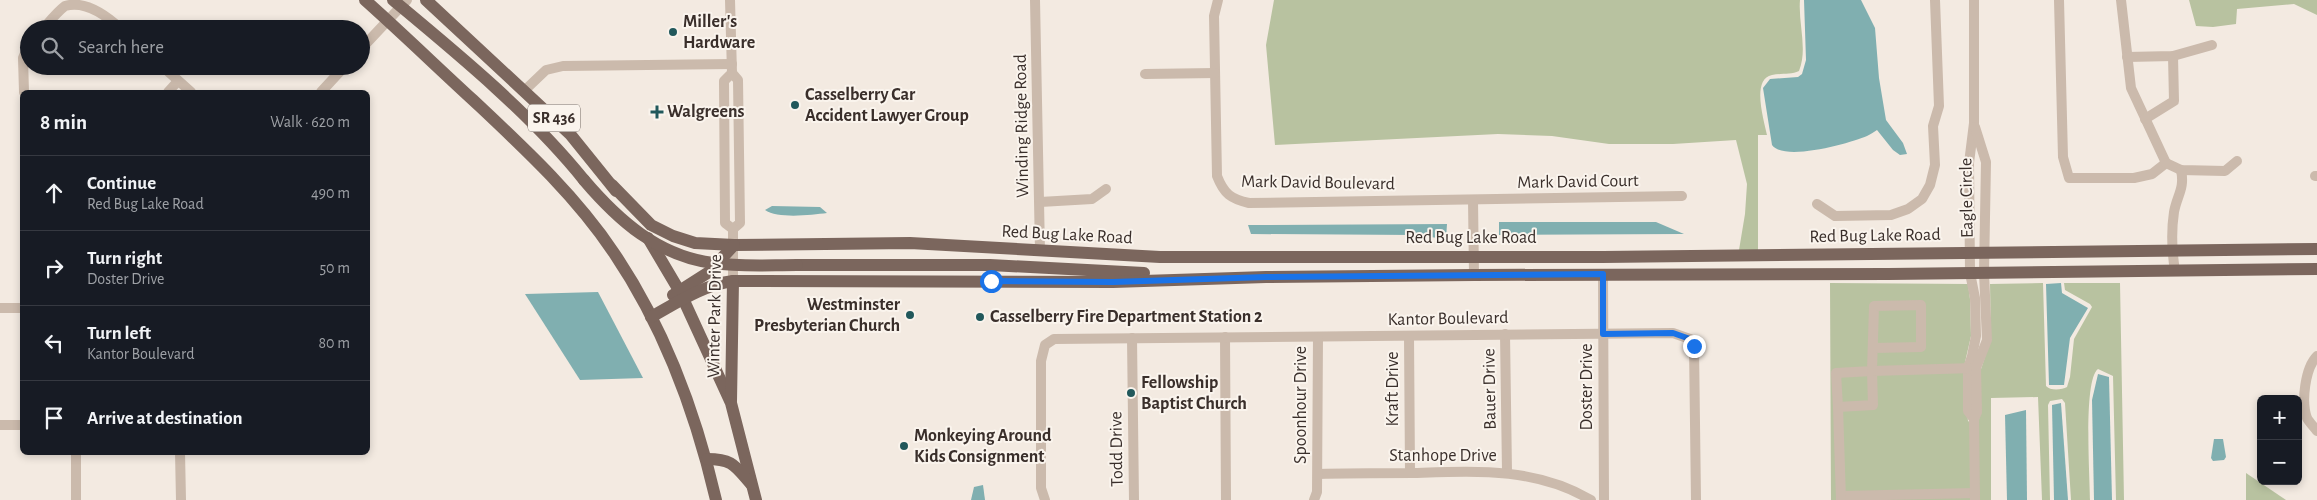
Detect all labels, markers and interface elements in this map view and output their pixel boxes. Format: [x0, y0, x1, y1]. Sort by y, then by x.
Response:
place label: Miller's Hardware [683, 13, 755, 52]
search box [20, 20, 370, 75]
marker: Miller's Hardware [667, 26, 679, 38]
icon: search [38, 34, 66, 62]
text: Search here [78, 38, 164, 57]
street label: Winding Ridge Road [1012, 54, 1032, 198]
place label: Casselberry Car Accident Lawyer Group [805, 86, 969, 125]
marker: Casselberry Car Accident Lawyer Group [789, 99, 801, 111]
place label: Walgreens [667, 103, 744, 121]
road number: SR 436 [528, 105, 580, 132]
marker: Walgreens [651, 106, 663, 118]
text: 8 min [40, 112, 87, 133]
text: Walk · 620 m [270, 114, 350, 130]
street label: Eagle Circle [1957, 158, 1977, 238]
street label: Mark David Court [1517, 172, 1639, 192]
street label: Mark David Boulevard [1241, 173, 1395, 193]
text: Continue [87, 174, 156, 193]
icon: ahead [40, 179, 68, 207]
text: 490 m [311, 185, 350, 201]
text: Red Bug Lake Road [87, 196, 204, 212]
street label: Red Bug Lake Road [1001, 223, 1133, 247]
street label: Red Bug Lake Road [1809, 226, 1941, 246]
street label: Red Bug Lake Road [1405, 229, 1537, 247]
text: Turn right [87, 249, 162, 268]
icon: right [40, 254, 68, 282]
street label: Winter Park Drive [705, 254, 725, 378]
text: 50 m [319, 260, 350, 276]
route start [980, 270, 1003, 293]
text: Doster Drive [87, 271, 164, 287]
place label: Westminster Presbyterian Church [754, 296, 901, 335]
place label: Casselberry Fire Department Station 2 [990, 308, 1263, 326]
marker: Westminster Presbyterian Church [904, 309, 916, 321]
street label: Kantor Boulevard [1387, 309, 1509, 329]
marker: Casselberry Fire Department Station 2 [974, 311, 986, 323]
text: Turn left [87, 324, 151, 343]
icon: left [40, 329, 68, 357]
text: 80 m [319, 335, 350, 351]
route end [1683, 335, 1706, 358]
street label: Doster Drive [1578, 343, 1596, 431]
text: Kantor Boulevard [87, 346, 194, 362]
street label: Spoonhour Drive [1292, 346, 1310, 464]
street label: Bauer Drive [1480, 348, 1500, 430]
street label: Kraft Drive [1384, 351, 1402, 427]
place label: Fellowship Baptist Church [1141, 374, 1247, 413]
marker: Fellowship Baptist Church [1125, 387, 1137, 399]
map controls [2257, 395, 2302, 485]
button: + [2257, 395, 2302, 440]
icon: arrive [40, 404, 68, 432]
text: Arrive at destination [87, 409, 243, 428]
street label: Todd Drive [1107, 411, 1127, 487]
place label: Monkeying Around Kids Consignment [914, 427, 1052, 466]
marker: Monkeying Around Kids Consignment [898, 440, 910, 452]
button: − [2257, 440, 2302, 485]
street label: Stanhope Drive [1389, 447, 1497, 465]

